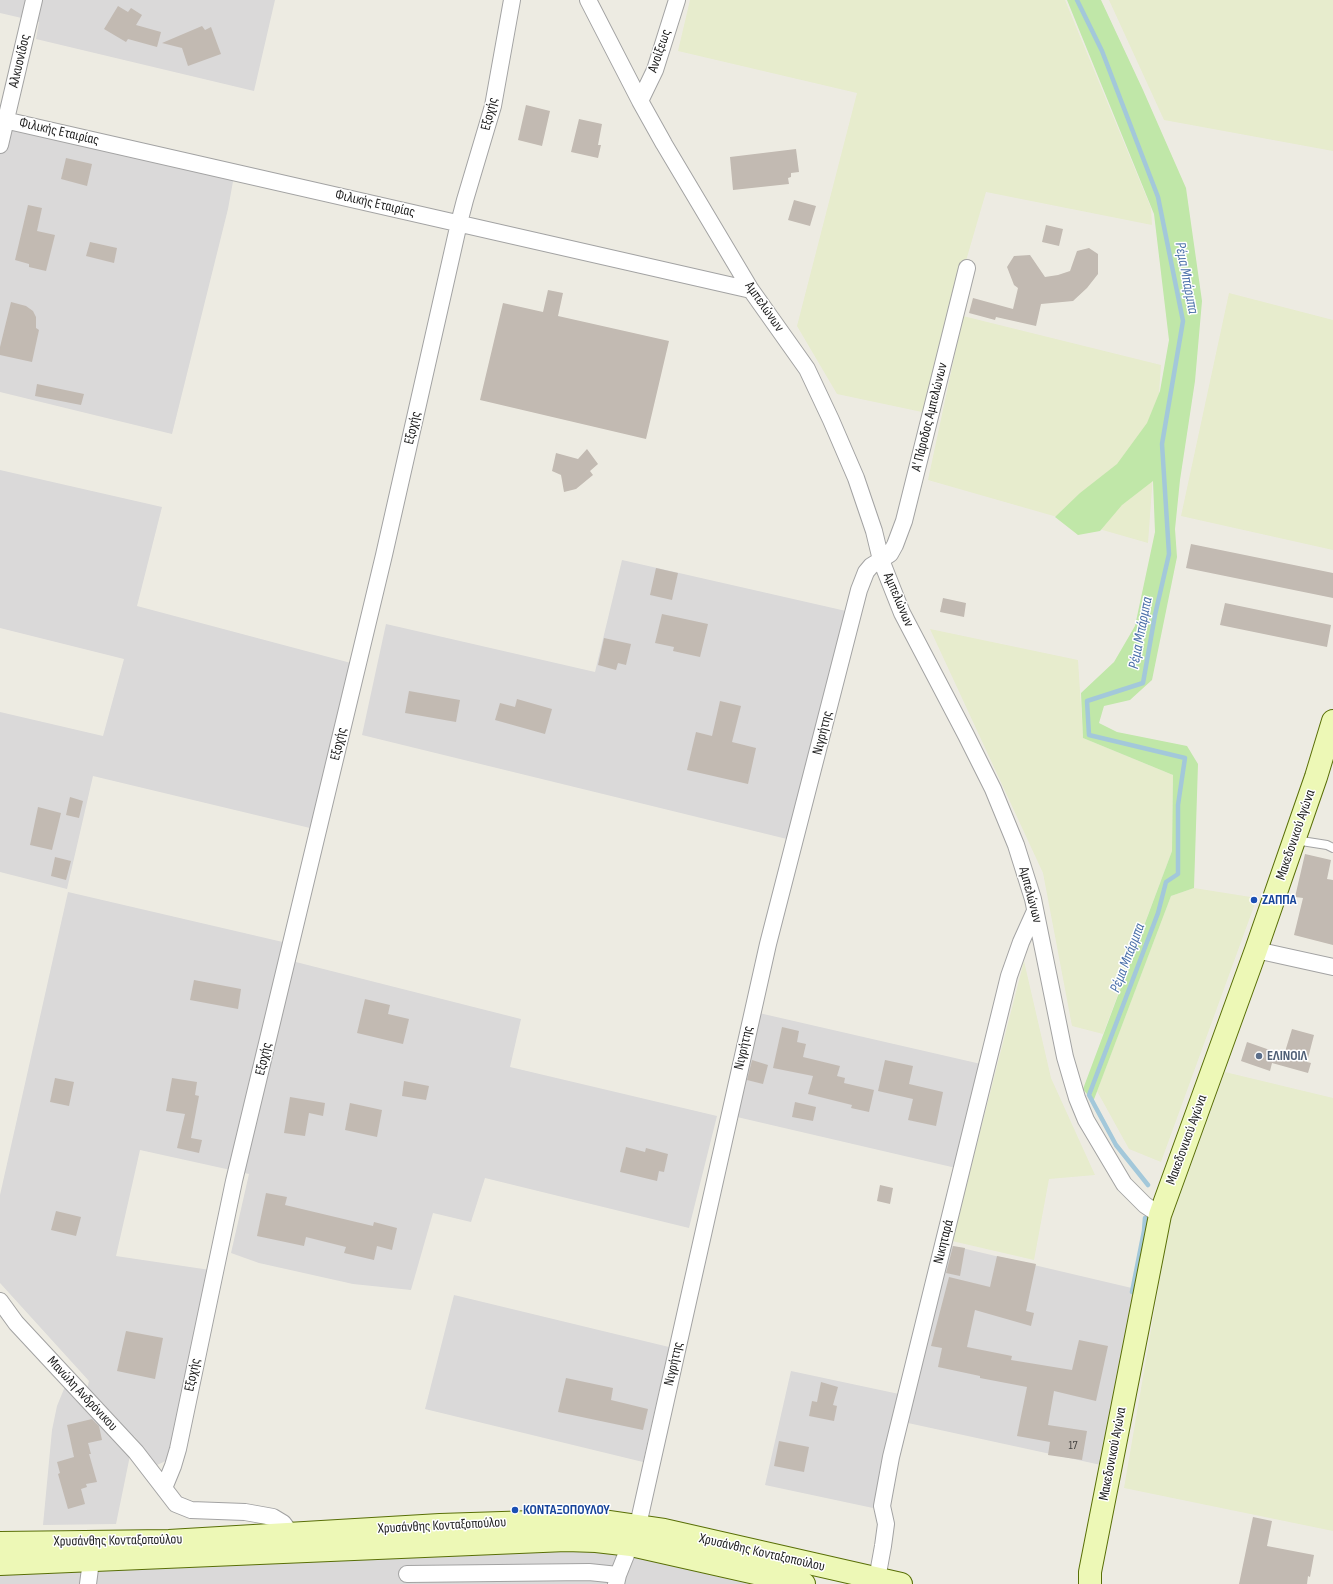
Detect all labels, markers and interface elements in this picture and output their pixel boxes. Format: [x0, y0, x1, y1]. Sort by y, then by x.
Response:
street label: Ανοίξεως [645, 27, 675, 75]
street label: Αλκυονίδος [6, 33, 34, 89]
street label: Εξοχής [478, 96, 502, 132]
street label: Φιλικής Εταιρίας [17, 115, 101, 149]
street label: Φιλικής Εταιρίας [333, 187, 417, 221]
water label: Ρέμα Μπάρμπα [1170, 241, 1202, 315]
street label: Αμπελώνων [741, 279, 787, 335]
street label: Α' Πάροδος Αμπελώνων [908, 361, 952, 473]
street label: Εξοχής [401, 410, 425, 446]
street label: Αμπελώνων [879, 570, 917, 630]
water label: Ρέμα Μπάρμπα [1125, 596, 1157, 670]
street label: Νιγρήτης [809, 709, 837, 757]
street label: Εξοχής [327, 726, 351, 762]
street label: Μακεδονικού Αγώνα [1273, 788, 1319, 882]
street label: Αμπελώνων [1014, 865, 1046, 925]
place label: ΖΑΠΠΑ [1262, 892, 1296, 908]
marker: ΖΑΠΠΑ [1249, 895, 1259, 905]
water label: Ρέμα Μπάρμπα [1107, 921, 1149, 995]
street label: Νιγρήτης [731, 1024, 757, 1072]
street label: Εξοχής [252, 1041, 276, 1077]
place label: ΕΛΙΝΟΙΛ [1267, 1048, 1307, 1064]
marker: ΕΛΙΝΟΙΛ [1254, 1051, 1264, 1061]
street label: Μακεδονικού Αγώνα [1163, 1093, 1211, 1187]
street label: Νικηταρά [930, 1218, 958, 1266]
street label: Νιγρήτης [661, 1340, 687, 1388]
street label: Μανώλη Ανδρόνικου [43, 1353, 121, 1435]
street label: Εξοχής [181, 1357, 205, 1393]
street label: Μακεδονικού Αγώνα [1096, 1406, 1130, 1502]
house number: 17 [1069, 1439, 1077, 1453]
place label: ΚΟΝΤΑΞΟΠΟΥΛΟΥ [523, 1502, 610, 1518]
marker: ΚΟΝΤΑΞΟΠΟΥΛΟΥ [510, 1505, 520, 1515]
street label: Χρυσάνθης Κονταξοπούλου [377, 1514, 507, 1538]
street label: Χρυσάνθης Κονταξοπούλου [698, 1530, 826, 1576]
street label: Χρυσάνθης Κονταξοπούλου [54, 1531, 182, 1551]

